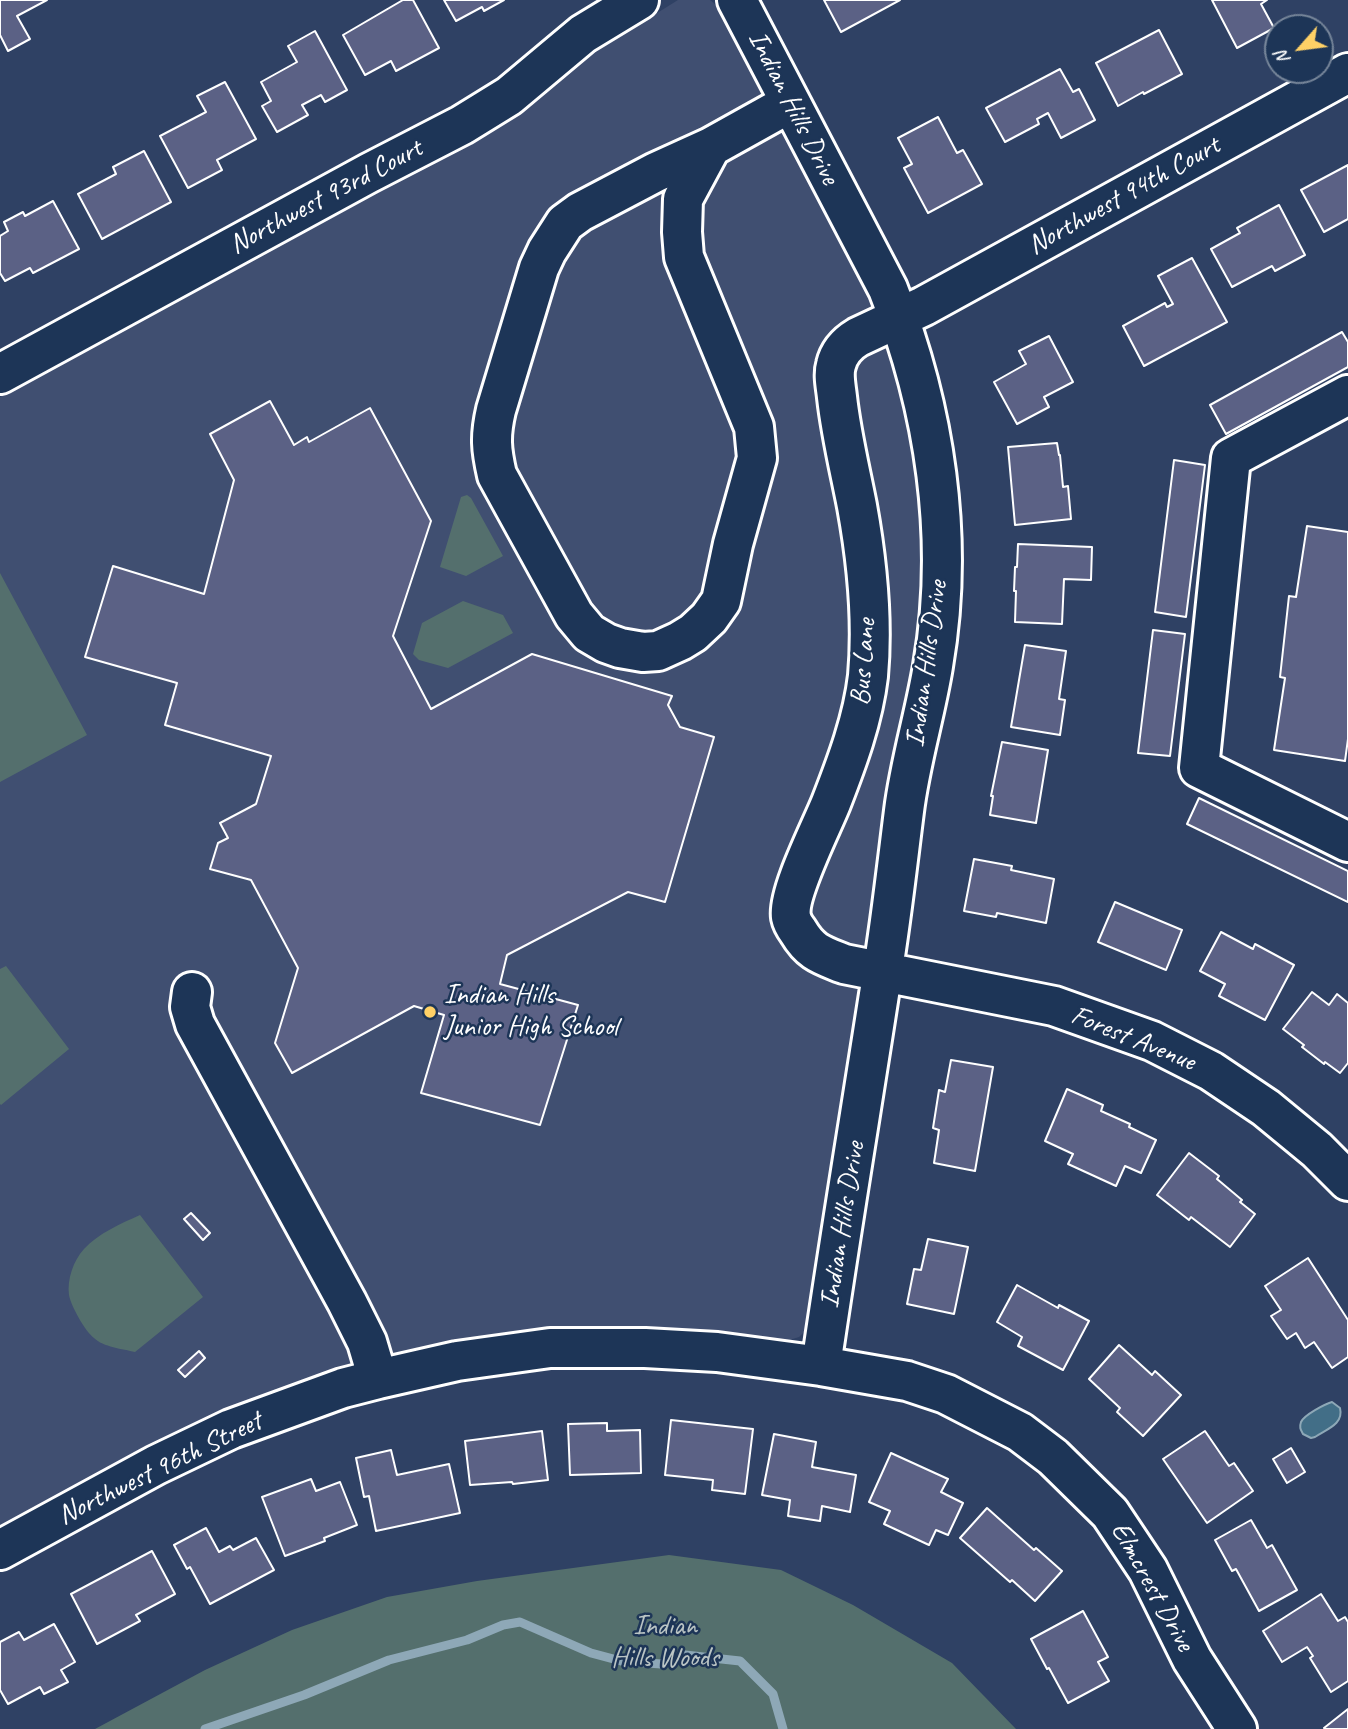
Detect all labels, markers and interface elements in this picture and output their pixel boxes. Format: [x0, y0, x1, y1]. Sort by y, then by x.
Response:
north arrow [1264, 14, 1334, 84]
street label: Indian Hills Drive [740, 26, 846, 190]
text: N [1269, 47, 1296, 69]
street label: Northwest 94th Court [1022, 129, 1226, 263]
street label: Northwest 93rd Court [224, 132, 428, 262]
street label: Indian Hills Drive [899, 579, 955, 749]
street label: Bus Lane [844, 617, 884, 707]
place label: Indian Hills Junior High School [444, 979, 618, 1045]
street label: Forest Avenue [1066, 999, 1200, 1079]
marker: Indian Hills Junior High School [422, 1004, 438, 1020]
street label: Indian Hills Drive [813, 1140, 873, 1310]
street label: Northwest 96th Street [52, 1405, 268, 1533]
street label: Elmcrest Drive [1103, 1517, 1201, 1657]
park label: Indian Hills Woods [611, 1610, 719, 1676]

